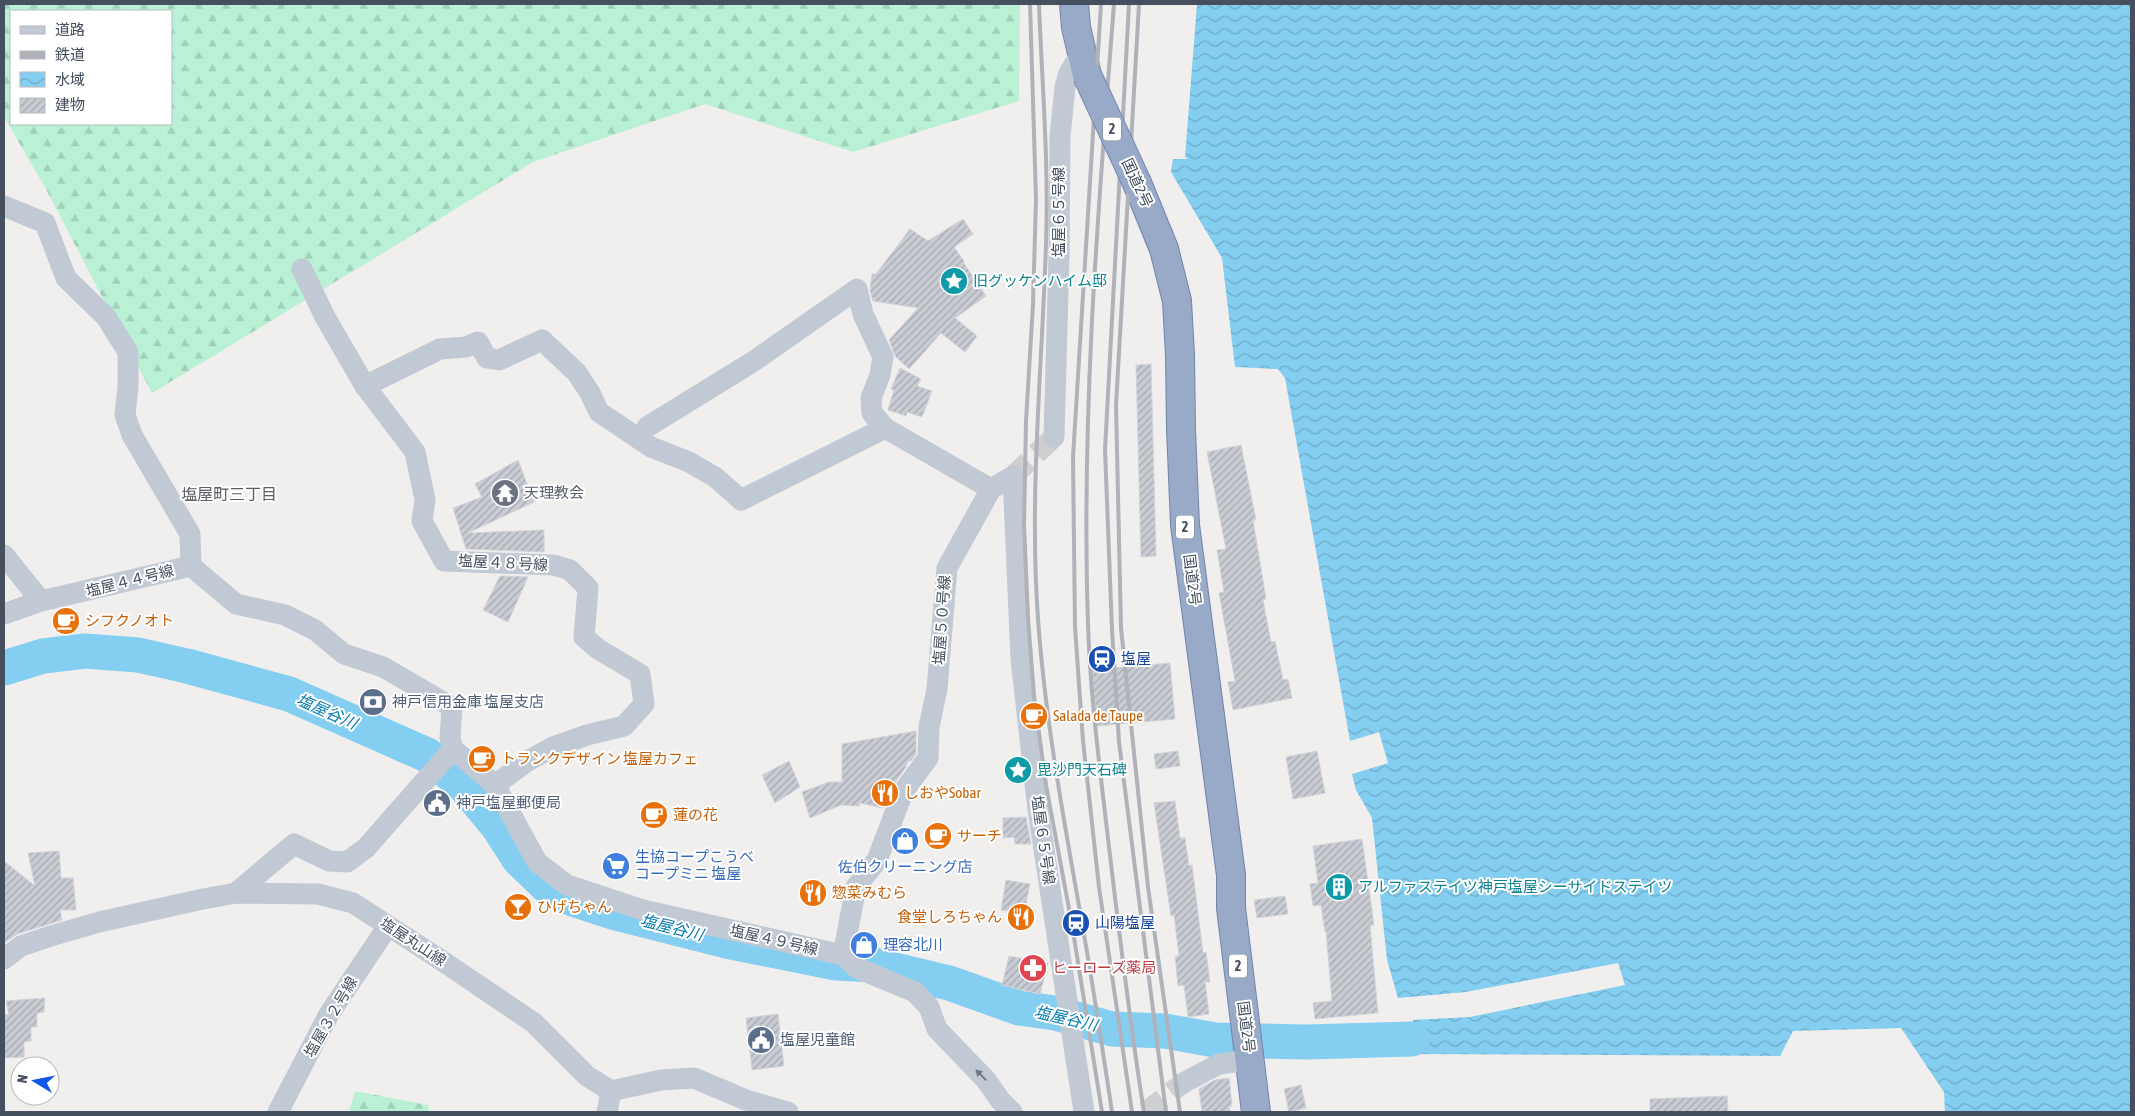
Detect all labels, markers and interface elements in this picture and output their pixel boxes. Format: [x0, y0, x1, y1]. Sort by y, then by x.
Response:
legend [10, 10, 172, 125]
text: 道路 [55, 21, 85, 38]
text: 鉄道 [55, 46, 85, 63]
text: 水域 [55, 71, 85, 88]
text: 建物 [55, 96, 85, 113]
road number: 2 [1103, 118, 1121, 140]
street label: 国道2号 [1119, 156, 1156, 210]
street label: 塩屋６５号線 [1050, 167, 1067, 257]
place icon: 旧グッケンハイム邸 [939, 266, 969, 296]
place label: 旧グッケンハイム邸 [973, 272, 1107, 289]
temple icon: 天理教会 [490, 478, 520, 508]
place label: 天理教会 [524, 484, 584, 501]
district label: 塩屋町三丁目 [181, 485, 277, 503]
road number: 2 [1176, 516, 1194, 538]
street label: 塩屋４８号線 [458, 552, 548, 573]
street label: 国道2号 [1181, 553, 1204, 607]
street label: 塩屋４４号線 [84, 561, 176, 600]
street label: 塩屋５０号線 [930, 574, 953, 665]
cafe icon: シフクノオト [51, 606, 81, 636]
place label: シフクノオト [85, 612, 174, 629]
station icon: 塩屋 [1087, 644, 1117, 674]
place label: 塩屋 [1121, 650, 1151, 667]
bank icon: 神戸信用金庫 塩屋支店 [358, 687, 388, 717]
water label: 塩屋谷川 [294, 690, 362, 733]
place label: 神戸信用金庫 塩屋支店 [392, 693, 544, 710]
cafe icon: Salada de Taupe [1019, 701, 1049, 731]
place label: Salada de Taupe [1053, 707, 1143, 724]
cafe icon: トランクデザイン 塩屋カフェ [467, 744, 497, 774]
place label: トランクデザイン 塩屋カフェ [501, 750, 698, 767]
place icon: 毘沙門天石碑 [1003, 755, 1033, 785]
place label: 毘沙門天石碑 [1037, 761, 1127, 778]
restaurant icon: しおやSobar [870, 778, 900, 808]
place label: しおやSobar [904, 784, 981, 801]
public building icon: 神戸塩屋郵便局 [422, 788, 452, 818]
place label: 神戸塩屋郵便局 [456, 794, 561, 811]
street label: 塩屋６５号線 [1029, 794, 1058, 886]
cafe icon: 蓮の花 [639, 800, 669, 830]
place label: 蓮の花 [673, 806, 718, 823]
cafe icon: サーチ [923, 821, 953, 851]
shop icon: 佐伯クリーニング店 [890, 826, 920, 856]
place label: サーチ [957, 827, 1002, 844]
place label: 生協コープこうべ コープミニ 塩屋 [635, 848, 754, 882]
supermarket icon: 生協コープこうべ コープミニ 塩屋 [601, 851, 631, 881]
place label: 佐伯クリーニング店 [837, 858, 973, 875]
building icon: アルファステイツ神戸塩屋シーサイドステイツ [1324, 872, 1354, 902]
restaurant icon: 惣菜みむら [798, 878, 828, 908]
place label: アルファステイツ神戸塩屋シーサイドステイツ [1358, 878, 1673, 895]
place label: 惣菜みむら [832, 884, 907, 901]
bar icon: ひげちゃん [503, 892, 533, 922]
place label: ひげちゃん [537, 898, 612, 915]
restaurant icon: 食堂しろちゃん [1006, 902, 1036, 932]
place label: 食堂しろちゃん [897, 908, 1002, 925]
station icon: 山陽塩屋 [1061, 908, 1091, 938]
water label: 塩屋谷川 [639, 911, 707, 944]
street label: 塩屋丸山線 [377, 914, 449, 969]
place label: 山陽塩屋 [1095, 914, 1155, 931]
street label: 塩屋４９号線 [728, 921, 820, 958]
shop icon: 理容北川 [849, 930, 879, 960]
place label: 理容北川 [883, 936, 943, 953]
pharmacy icon: ヒーローズ薬局 [1018, 953, 1048, 983]
road number: 2 [1229, 954, 1247, 978]
place label: ヒーローズ薬局 [1052, 959, 1156, 976]
street label: 塩屋３２号線 [301, 974, 360, 1060]
street label: 国道2号 [1235, 1000, 1258, 1054]
water label: 塩屋谷川 [1033, 1002, 1101, 1034]
public building icon: 塩屋児童館 [746, 1025, 776, 1055]
place label: 塩屋児童館 [780, 1031, 855, 1048]
north arrow [10, 1056, 60, 1106]
one-way arrow [975, 1070, 987, 1082]
text: N [14, 1073, 31, 1084]

